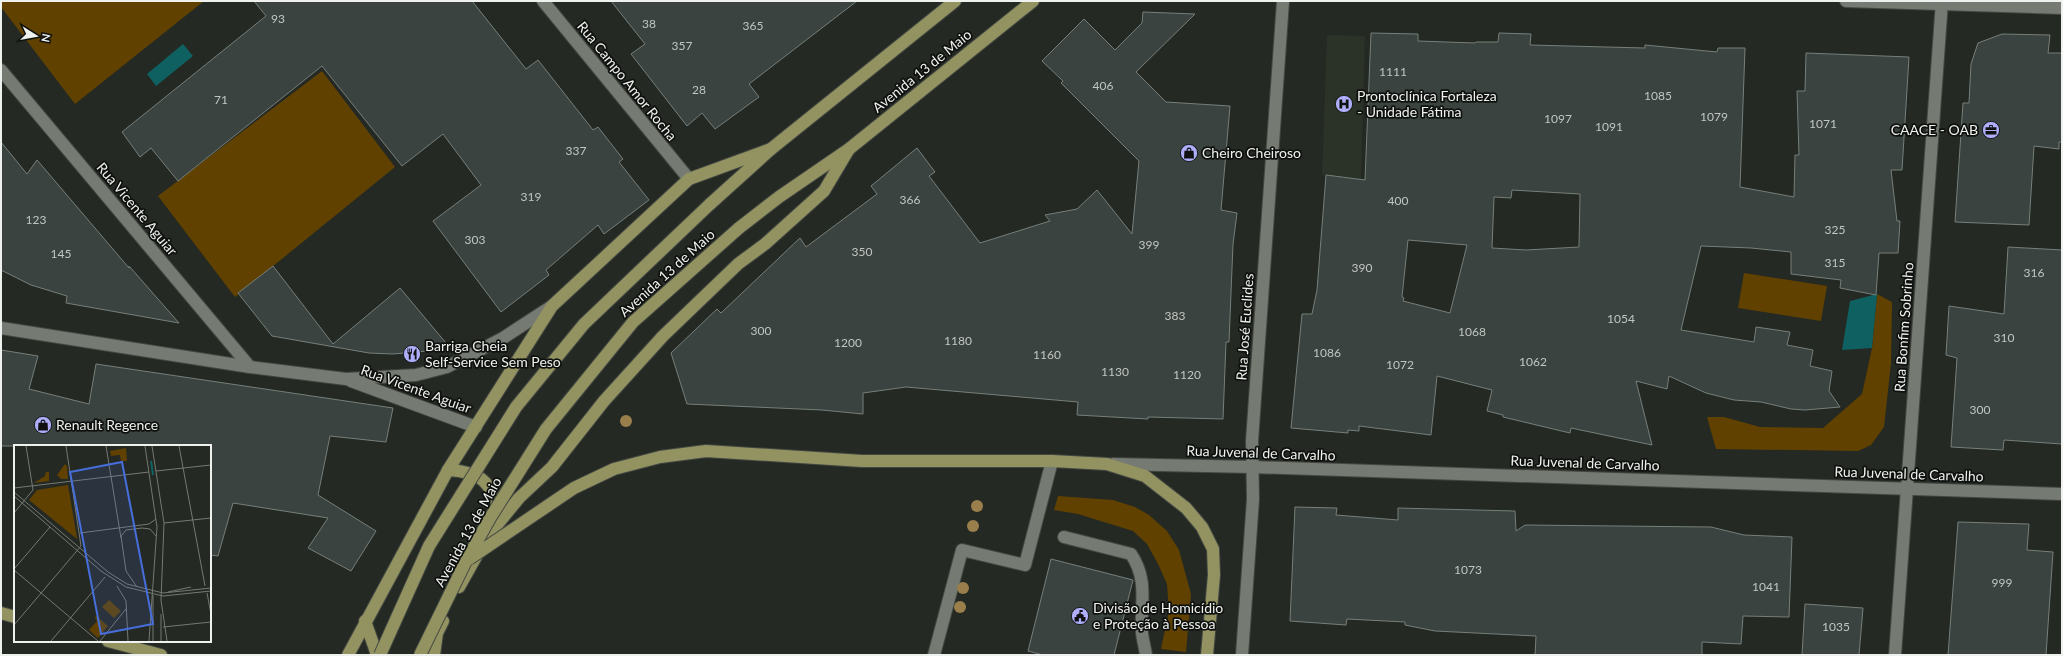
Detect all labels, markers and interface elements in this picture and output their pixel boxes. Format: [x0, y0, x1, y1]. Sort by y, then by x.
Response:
house number: 93 [271, 11, 285, 26]
north arrow [16, 16, 56, 56]
house number: 38 [642, 16, 656, 31]
street label: Rua Campo Amor Rocha [574, 18, 681, 144]
house number: 365 [743, 18, 763, 33]
street label: Avenida 13 de Maio [869, 25, 975, 116]
text: N [39, 33, 53, 43]
house number: 357 [672, 38, 692, 53]
house number: 1111 [1379, 64, 1407, 79]
house number: 406 [1093, 78, 1113, 93]
house number: 28 [692, 82, 706, 97]
place label: Prontoclínica Fortaleza - Unidade Fátima [1357, 87, 1497, 120]
house number: 1085 [1644, 88, 1672, 103]
house number: 71 [214, 92, 228, 107]
hospital icon: Prontoclínica Fortaleza - Unidade Fátima [1334, 94, 1354, 114]
house number: 1079 [1700, 109, 1728, 124]
house number: 1097 [1544, 111, 1572, 126]
house number: 1071 [1809, 116, 1837, 131]
house number: 1091 [1595, 119, 1623, 134]
office icon: CAACE - OAB [1981, 120, 2001, 140]
place label: CAACE - OAB [1891, 121, 1978, 138]
house number: 337 [566, 143, 586, 158]
shop icon: Cheiro Cheiroso [1179, 143, 1199, 163]
place label: Cheiro Cheiroso [1202, 144, 1301, 161]
street label: Rua Vicente Aguiar [93, 159, 181, 259]
house number: 319 [521, 189, 541, 204]
house number: 366 [900, 192, 920, 207]
house number: 400 [1388, 193, 1408, 208]
house number: 123 [26, 212, 46, 227]
house number: 325 [1825, 222, 1845, 237]
street label: Avenida 13 de Maio [615, 225, 718, 320]
house number: 303 [465, 232, 485, 247]
house number: 399 [1139, 237, 1159, 252]
house number: 350 [852, 244, 872, 259]
house number: 145 [51, 246, 71, 261]
house number: 315 [1825, 255, 1845, 270]
house number: 390 [1352, 260, 1372, 275]
street label: Rua Bonfim Sobrinho [1890, 262, 1917, 392]
house number: 316 [2024, 265, 2044, 280]
street label: Rua José Euclides [1232, 273, 1257, 381]
house number: 383 [1165, 308, 1185, 323]
house number: 1054 [1607, 311, 1635, 326]
house number: 300 [751, 323, 771, 338]
house number: 1068 [1458, 324, 1486, 339]
house number: 310 [1994, 330, 2014, 345]
house number: 1180 [944, 333, 972, 348]
house number: 1200 [834, 335, 862, 350]
place label: Barriga Cheia Self-Service Sem Peso [425, 337, 561, 370]
restaurant icon: Barriga Cheia Self-Service Sem Peso [402, 344, 422, 364]
house number: 1086 [1313, 345, 1341, 360]
house number: 1160 [1033, 347, 1061, 362]
house number: 1062 [1519, 354, 1547, 369]
house number: 1072 [1386, 357, 1414, 372]
street label: Rua Vicente Aguiar [359, 361, 474, 416]
house number: 1130 [1101, 364, 1129, 379]
house number: 1120 [1173, 367, 1201, 382]
house number: 300 [1970, 402, 1990, 417]
shop icon: Renault Regence [33, 415, 53, 435]
place label: Renault Regence [56, 416, 158, 433]
street label: Rua Juvenal de Carvalho [1186, 441, 1336, 464]
inset map [14, 445, 211, 642]
street label: Rua Juvenal de Carvalho [1510, 451, 1660, 474]
street label: Rua Juvenal de Carvalho [1834, 462, 1984, 485]
street label: Avenida 13 de Maio [430, 474, 505, 589]
house number: 1073 [1454, 562, 1482, 577]
house number: 999 [1992, 575, 2012, 590]
house number: 1041 [1752, 579, 1780, 594]
place label: Divisão de Homicídio e Proteção à Pessoa [1093, 599, 1223, 632]
public building icon: Divisão de Homicídio e Proteção à Pessoa [1070, 606, 1090, 626]
house number: 1035 [1822, 619, 1850, 634]

